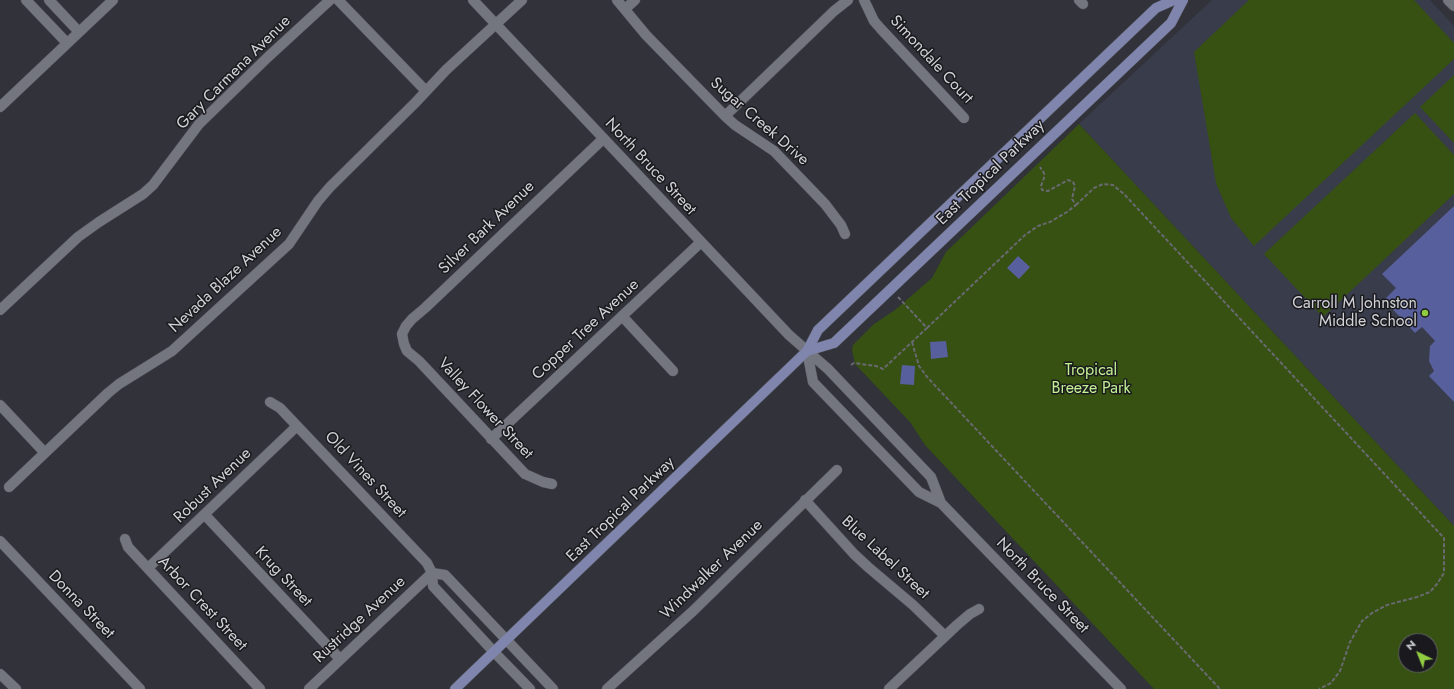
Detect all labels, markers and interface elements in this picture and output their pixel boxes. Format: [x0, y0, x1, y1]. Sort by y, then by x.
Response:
street label: Gary Carmena Avenue [173, 12, 295, 134]
street label: Simondale Court [885, 12, 977, 108]
street label: Sugar Creek Drive [706, 74, 812, 170]
street label: North Bruce Street [600, 115, 700, 219]
street label: East Tropical Parkway [933, 116, 1049, 230]
street label: Silver Bark Avenue [435, 177, 539, 279]
street label: Nevada Blaze Avenue [166, 223, 286, 337]
street label: Copper Tree Avenue [529, 276, 643, 384]
place label: Carroll M Johnston Middle School [1292, 294, 1417, 332]
marker: Carroll M Johnston Middle School [1420, 308, 1430, 318]
street label: Valley Flower Street [433, 354, 537, 464]
park label: Tropical Breeze Park [1051, 361, 1131, 399]
street label: Old Vines Street [320, 428, 410, 522]
street label: Robust Avenue [170, 444, 256, 528]
street label: East Tropical Parkway [563, 453, 679, 567]
street label: Blue Label Street [837, 512, 933, 604]
street label: Windwalker Avenue [657, 516, 767, 624]
street label: North Bruce Street [992, 534, 1092, 638]
street label: Krug Street [250, 543, 316, 611]
street label: Arbor Crest Street [153, 553, 251, 655]
street label: Donna Street [44, 567, 118, 643]
street label: Rustridge Avenue [310, 573, 410, 667]
north arrow [1398, 633, 1438, 673]
text: N [1402, 636, 1419, 654]

